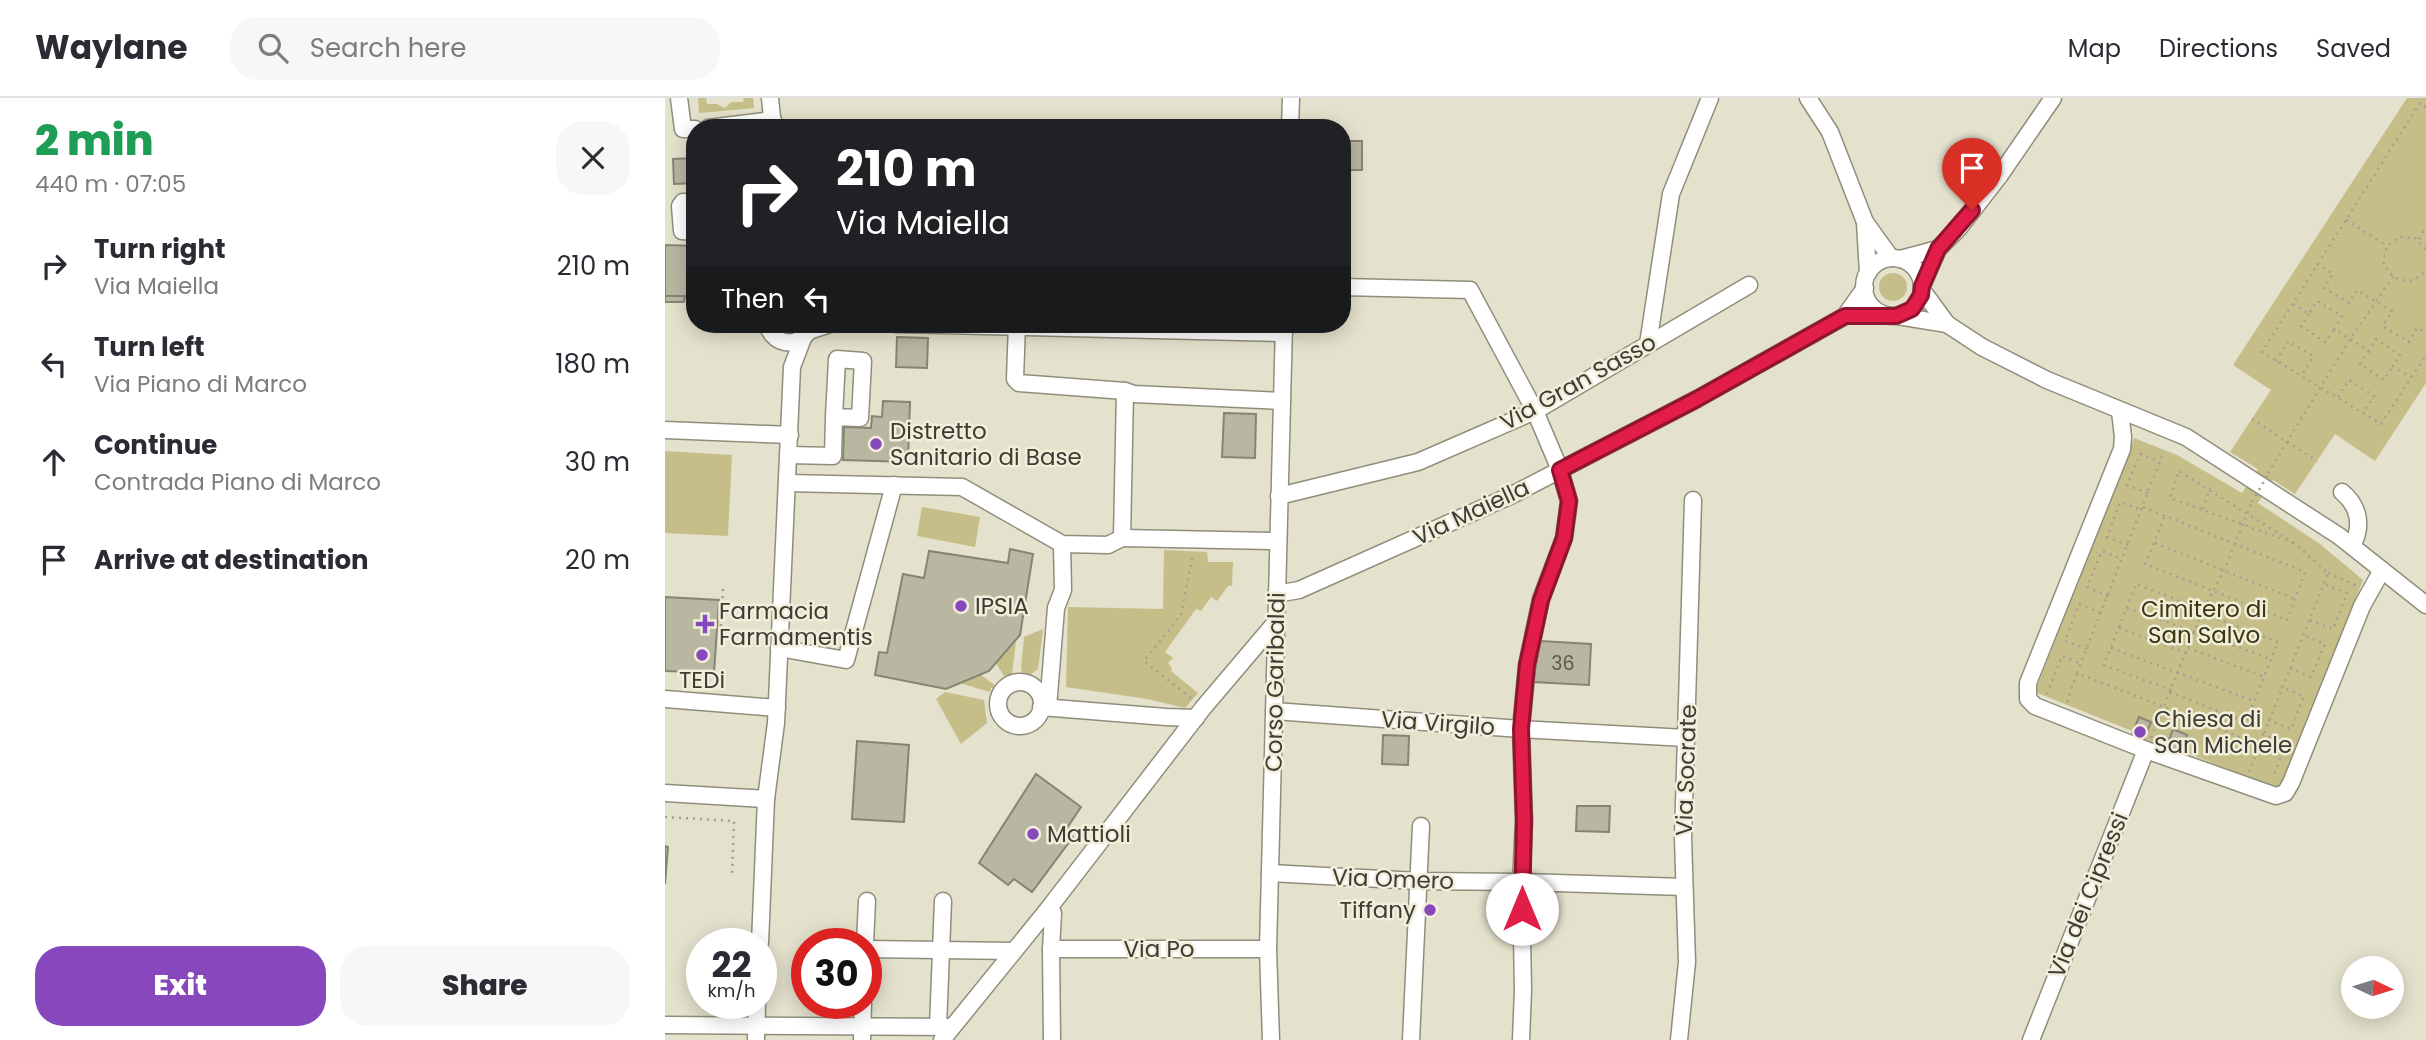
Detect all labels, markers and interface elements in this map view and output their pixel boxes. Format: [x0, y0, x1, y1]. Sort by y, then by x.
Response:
search box [230, 17, 720, 80]
text: Waylane [35, 24, 188, 71]
icon: search [254, 29, 292, 67]
text: Search here [310, 30, 466, 66]
text: Map [2068, 32, 2121, 65]
text: Directions [2159, 32, 2278, 65]
text: Saved [2316, 32, 2391, 65]
text: 2 min [35, 111, 153, 170]
button: close [556, 121, 630, 195]
text: 210 m [836, 135, 977, 203]
pin [1942, 138, 2002, 210]
icon: right [721, 147, 812, 238]
icon: arrive [1953, 149, 1991, 187]
text: 440 m · 07:05 [35, 168, 186, 200]
text: Via Maiella [836, 200, 1010, 245]
text: Turn right [94, 231, 226, 267]
icon: right [35, 247, 73, 285]
text: 210 m [557, 248, 630, 284]
text: Via Maiella [94, 270, 219, 302]
icon: left [798, 280, 836, 318]
text: Then [721, 281, 784, 317]
street label: Via Gran Sasso [1494, 326, 1662, 438]
text: Turn left [94, 329, 205, 365]
icon: left [35, 345, 73, 383]
text: 180 m [555, 346, 630, 382]
text: Via Piano di Marco [94, 368, 307, 400]
place label: Distretto Sanitario di Base [890, 415, 1082, 473]
text: Continue [94, 427, 217, 463]
marker: Distretto Sanitario di Base [868, 436, 884, 452]
icon: ahead [35, 443, 73, 481]
text: 30 m [565, 444, 630, 480]
text: Contrada Piano di Marco [94, 466, 381, 498]
street label: Via Maiella [1408, 471, 1534, 553]
icon: arrive [35, 541, 73, 579]
text: Arrive at destination [94, 542, 369, 578]
text: 20 m [565, 542, 630, 578]
place label: IPSIA [975, 590, 1029, 622]
street label: Corso Garibaldi [1257, 592, 1293, 772]
park label: Cimitero di San Salvo [2141, 593, 2267, 651]
place label: Farmacia Farmamentis [719, 595, 873, 653]
marker: IPSIA [953, 598, 969, 614]
marker: Farmacia Farmamentis [697, 616, 713, 632]
marker: TEDi [694, 647, 710, 663]
house number: 36 [1551, 650, 1575, 677]
place label: TEDi [679, 664, 725, 696]
street label: Via Virgilo [1380, 703, 1496, 743]
place label: Chiesa di San Michele [2154, 703, 2292, 761]
street label: Via Socrate [1668, 704, 1704, 836]
marker: Chiesa di San Michele [2132, 724, 2148, 740]
street label: Via dei Cipressi [2040, 807, 2136, 983]
place label: Mattioli [1047, 818, 1131, 850]
marker: Mattioli [1025, 826, 1041, 842]
street label: Via Omero [1331, 861, 1455, 897]
position arrow [1485, 872, 1559, 946]
place label: Tiffany [1340, 894, 1416, 926]
marker: Tiffany [1422, 902, 1438, 918]
speed limit sign: 30 [791, 928, 882, 1019]
street label: Via Po [1124, 933, 1194, 965]
text: 22 [712, 940, 751, 989]
button: Exit [35, 946, 326, 1026]
button: Share [340, 946, 630, 1026]
north arrow [2341, 956, 2405, 1018]
map controls [2341, 956, 2404, 1019]
text: km/h [708, 978, 755, 1003]

